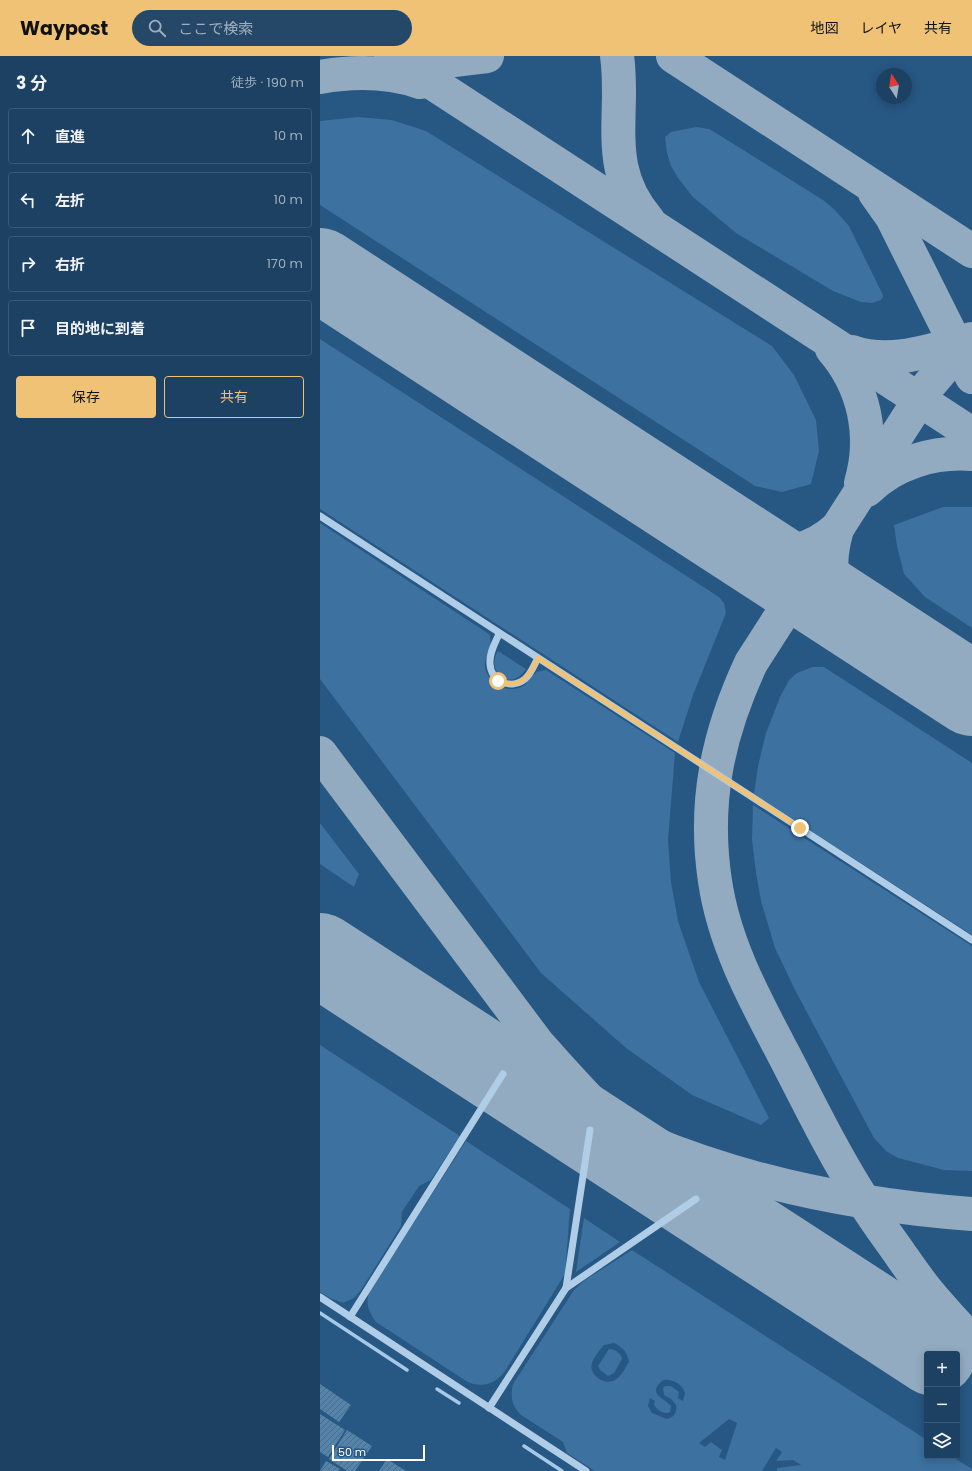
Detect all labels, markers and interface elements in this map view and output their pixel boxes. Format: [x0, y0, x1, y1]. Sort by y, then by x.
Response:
search box [132, 10, 412, 46]
text: Waypost [20, 15, 108, 42]
icon: search [146, 17, 168, 39]
text: ここで検索 [178, 18, 253, 39]
text: 地図 [810, 18, 838, 38]
text: レイヤ [860, 18, 902, 38]
text: 共有 [924, 18, 952, 38]
north arrow [876, 68, 912, 104]
text: 3 分 [16, 71, 47, 95]
text: 徒歩 · 190 m [231, 73, 304, 92]
icon: ahead [17, 125, 39, 147]
text: 直進 [55, 126, 85, 147]
text: 10 m [274, 126, 303, 145]
icon: left [17, 189, 39, 211]
text: 左折 [55, 190, 85, 211]
text: 10 m [274, 190, 303, 209]
icon: right [17, 253, 39, 275]
text: 右折 [55, 254, 85, 275]
text: 170 m [267, 254, 303, 273]
icon: arrive [17, 317, 39, 339]
text: 目的地に到着 [55, 318, 145, 339]
button: 保存 [16, 376, 156, 418]
button: 共有 [164, 376, 304, 418]
route start [489, 672, 507, 690]
route end [791, 819, 809, 837]
map controls [924, 1351, 960, 1459]
button: + [924, 1351, 960, 1387]
button: − [924, 1387, 960, 1423]
button: layers [924, 1423, 960, 1459]
scale bar [332, 1443, 425, 1462]
text: 50 m [338, 1444, 366, 1460]

